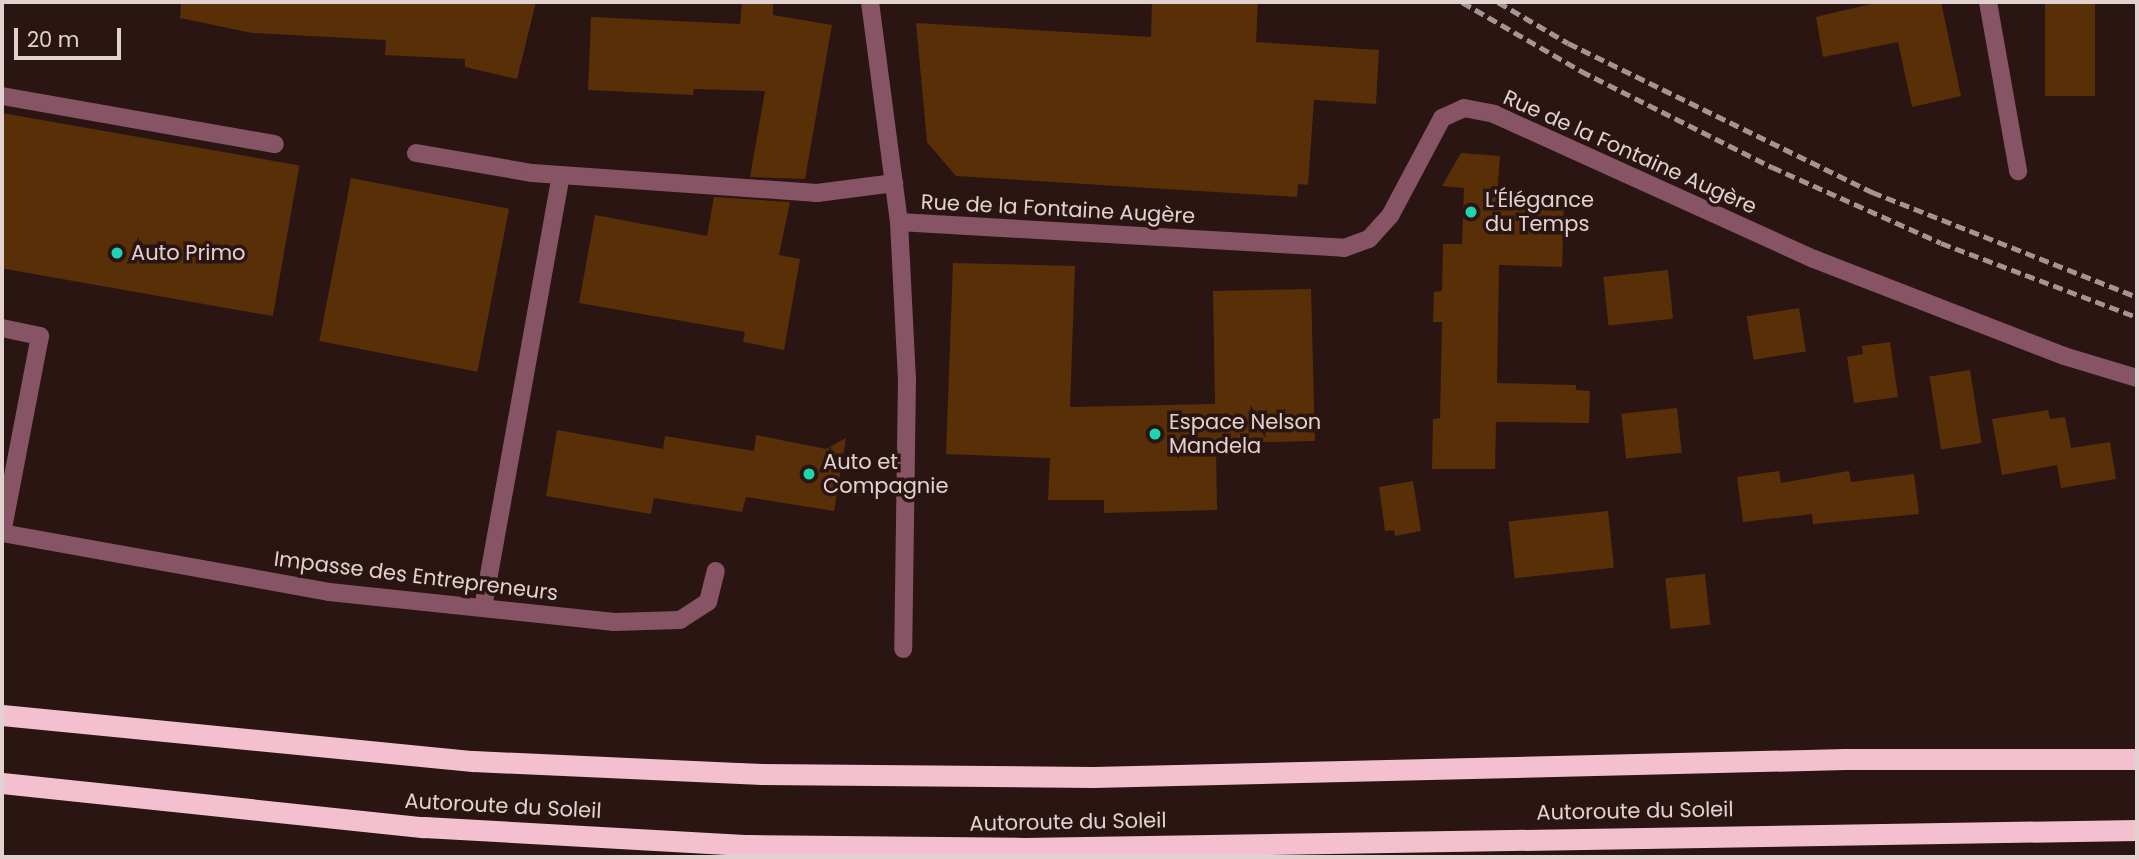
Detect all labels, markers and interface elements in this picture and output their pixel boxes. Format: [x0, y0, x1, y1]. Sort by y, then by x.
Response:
scale bar [18, 14, 124, 58]
text: 20 m [27, 25, 80, 54]
street label: Rue de la Fontaine Augère [1499, 85, 1761, 219]
place label: L'Élégance du Temps [1485, 187, 1594, 237]
street label: Rue de la Fontaine Augère [920, 189, 1196, 229]
marker: L'Élégance du Temps [1463, 204, 1479, 220]
place label: Auto Primo [131, 240, 246, 266]
marker: Auto Primo [109, 245, 125, 261]
place label: Espace Nelson Mandela [1169, 409, 1321, 459]
marker: Espace Nelson Mandela [1147, 426, 1163, 442]
place label: Auto et Compagnie [823, 449, 948, 499]
marker: Auto et Compagnie [801, 466, 817, 482]
street label: Impasse des Entrepreneurs [273, 546, 559, 606]
street label: Autoroute du Soleil [404, 788, 602, 824]
street label: Autoroute du Soleil [1536, 797, 1734, 825]
street label: Autoroute du Soleil [969, 808, 1167, 836]

